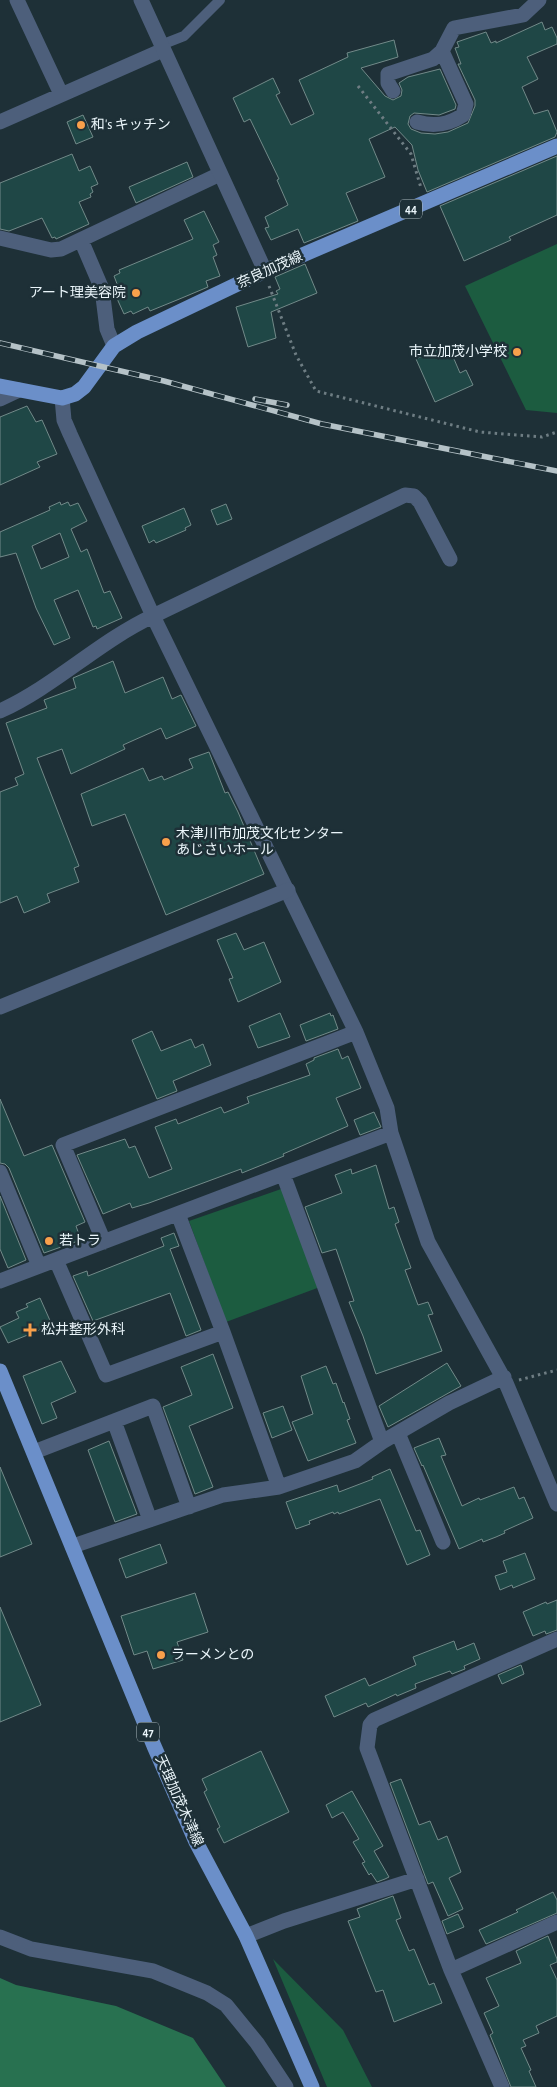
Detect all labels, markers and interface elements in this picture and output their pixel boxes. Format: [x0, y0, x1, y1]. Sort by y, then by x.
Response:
place label: 和's キッチン [91, 117, 171, 132]
marker: 和's キッチン [75, 119, 87, 131]
road number: 44 [400, 200, 422, 218]
street label: 奈良加茂線 [235, 248, 305, 291]
place label: アート理美容院 [29, 285, 126, 300]
marker: アート理美容院 [130, 287, 142, 299]
place label: 市立加茂小学校 [409, 344, 507, 359]
marker: 市立加茂小学校 [511, 346, 523, 358]
place label: 木津川市加茂文化センター あじさいホール [176, 826, 344, 857]
marker: 木津川市加茂文化センター あじさいホール [160, 836, 172, 848]
place label: 若トラ [59, 1233, 101, 1248]
marker: 若トラ [43, 1235, 55, 1247]
place label: 松井整形外科 [41, 1321, 125, 1337]
marker: 松井整形外科 [23, 1323, 37, 1337]
place label: ラーメンとの [171, 1647, 254, 1662]
marker: ラーメンとの [155, 1649, 167, 1661]
road number: 47 [137, 1722, 159, 1741]
street label: 天理加茂木津線 [153, 1753, 206, 1849]

